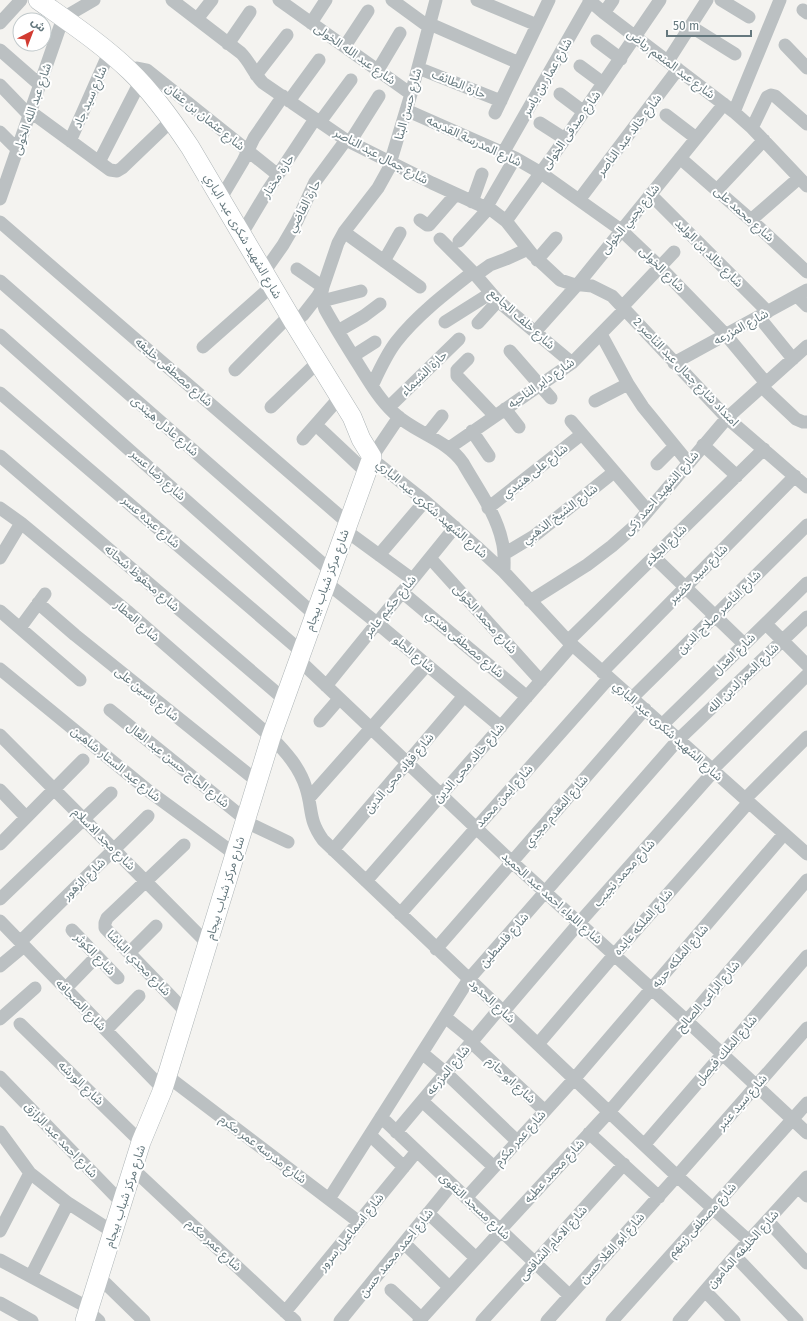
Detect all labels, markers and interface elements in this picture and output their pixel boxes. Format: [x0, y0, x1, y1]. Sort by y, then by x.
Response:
north arrow [12, 12, 52, 52]
scale bar [667, 12, 751, 38]
text: ش [28, 15, 48, 35]
text: 50 m [673, 19, 699, 33]
street label: شارع عبد الله الخولى [310, 21, 398, 89]
street label: شارع عبد المنعم رياض [623, 26, 718, 103]
street label: شارع عمار بن ياسر [519, 36, 577, 120]
street label: شارع عبد الله الخولى [10, 61, 56, 157]
street label: شارع سيد جاد [70, 64, 112, 131]
street label: شارع حسن البنا [392, 67, 426, 142]
street label: حارة الطائف [430, 67, 488, 101]
street label: شارع عثمان بن عفان [161, 81, 247, 155]
street label: شارع صدقى الخولى [539, 88, 605, 173]
street label: شارع خالد عبد الناصر [593, 91, 666, 181]
street label: شارع المدرسة القديمه [424, 113, 524, 171]
street label: شارع جمال عبد الناصر [330, 125, 430, 188]
street label: حارة مختار [258, 152, 297, 201]
street label: شارع الشهيد شكرى عبد الباري [199, 171, 285, 302]
street label: حارة القاضي [284, 177, 326, 236]
street label: شارع يحيي الخولى [598, 181, 665, 258]
street label: شارع محمد على [710, 184, 777, 246]
street label: شارع خالد بن الوليد [671, 216, 746, 291]
street label: شارع الخولى [635, 244, 687, 296]
street label: شارع خلف الجامع [485, 286, 558, 354]
street label: شارع المزرعه [711, 306, 772, 349]
street label: امتداد شارع جمال عبد الناصر 2 [629, 315, 742, 431]
street label: شارع مصطفى خليفه [131, 335, 215, 411]
street label: حارة الشيماء [398, 348, 450, 398]
street label: شارع داير الناحيه [505, 355, 578, 413]
street label: شارع عادل هيندى [127, 393, 201, 460]
street label: شارع على هنيدي [499, 441, 572, 503]
street label: شارع رضا عسر [126, 446, 188, 505]
street label: شارع الشهيد احمد زكى [621, 448, 703, 539]
street label: شارع الشهيد شكرى عبد الباري [372, 457, 490, 563]
street label: شارع الشيخ الذهبي [520, 481, 602, 549]
street label: شارع عبده عسر [117, 492, 183, 552]
street label: شارع الجلاء [642, 522, 691, 570]
street label: شارع مركز شباب بيجام [302, 527, 354, 633]
street label: شارع محفوظ شحاته [100, 542, 182, 616]
street label: شارع سيد خضير [665, 542, 732, 609]
street label: شارع الناصر صلاح الدين [674, 567, 765, 658]
street label: شارع حكيم عامر [360, 573, 421, 641]
street label: شارع محمد الخولى [449, 582, 520, 658]
street label: شارع العطار [110, 597, 162, 646]
street label: شارع مصطفى هندي [421, 607, 507, 683]
street label: شارع العدل [710, 630, 760, 679]
street label: شارع الحلو [389, 633, 437, 677]
street label: شارع المعز لدين الله [704, 640, 783, 717]
street label: شارع ياسين على [111, 664, 182, 726]
street label: شارع الشهيد شكرى عبد الباري [609, 678, 726, 786]
street label: شارع الحاج حسن عبد العال [123, 719, 232, 812]
street label: شارع خالد محى الدين [431, 720, 509, 807]
street label: شارع عبد الستار شاهين [67, 724, 164, 806]
street label: شارع فؤاد محى الدين [361, 730, 438, 817]
street label: شارع ايمن محمد [472, 762, 537, 831]
street label: شارع المقدم مجدي [521, 772, 593, 851]
street label: شارع مجد الاسلام [69, 805, 138, 874]
street label: شارع مركز شباب بيجام [203, 835, 249, 942]
street label: شارع محمد نجيب [590, 837, 659, 911]
street label: شارع اللواء احمد عبد الحميد [498, 849, 605, 948]
street label: شارع الزهور [59, 855, 110, 905]
street label: شارع الملكه عايده [611, 886, 677, 959]
street label: شارع فلسطين [477, 910, 533, 971]
street label: شارع الملكه حريه [649, 922, 713, 992]
street label: شارع مجدي الباشا [102, 927, 174, 1001]
street label: شارع الكوثر [70, 929, 118, 979]
street label: شارع الراعى الصالح [673, 958, 744, 1036]
street label: شارع الصحافه [52, 976, 109, 1035]
street label: شارع الحدود [465, 976, 518, 1027]
street label: شارع الملك فيصل [692, 1012, 761, 1089]
street label: شارع المزرعه [423, 1042, 474, 1099]
street label: شارع ابو حازم [482, 1054, 538, 1108]
street label: شارع الورشه [54, 1058, 107, 1109]
street label: شارع سيد عنبر [713, 1071, 771, 1135]
street label: شارع احمد عبد الرازق [20, 1099, 101, 1182]
street label: شارع عمر مكرم [491, 1107, 550, 1170]
street label: شارع مدرسه عمر مكرم [216, 1112, 309, 1188]
street label: شارع محمد عطيه [521, 1136, 589, 1207]
street label: شارع مركز شباب بيجام [102, 1143, 150, 1250]
street label: شارع مسجد التقوى [435, 1170, 513, 1244]
street label: شارع مصطفى زينهم [665, 1180, 741, 1261]
street label: شارع اسماعيل سرور [315, 1190, 388, 1276]
street label: شارع الامام الشافعى [516, 1203, 592, 1284]
street label: شارع احمد محمد حسن [356, 1206, 437, 1301]
street label: شارع الخليفه المامون [704, 1207, 783, 1292]
street label: شارع ابو العلا حسن [577, 1210, 649, 1288]
street label: شارع عمر مكرم [182, 1216, 244, 1275]

